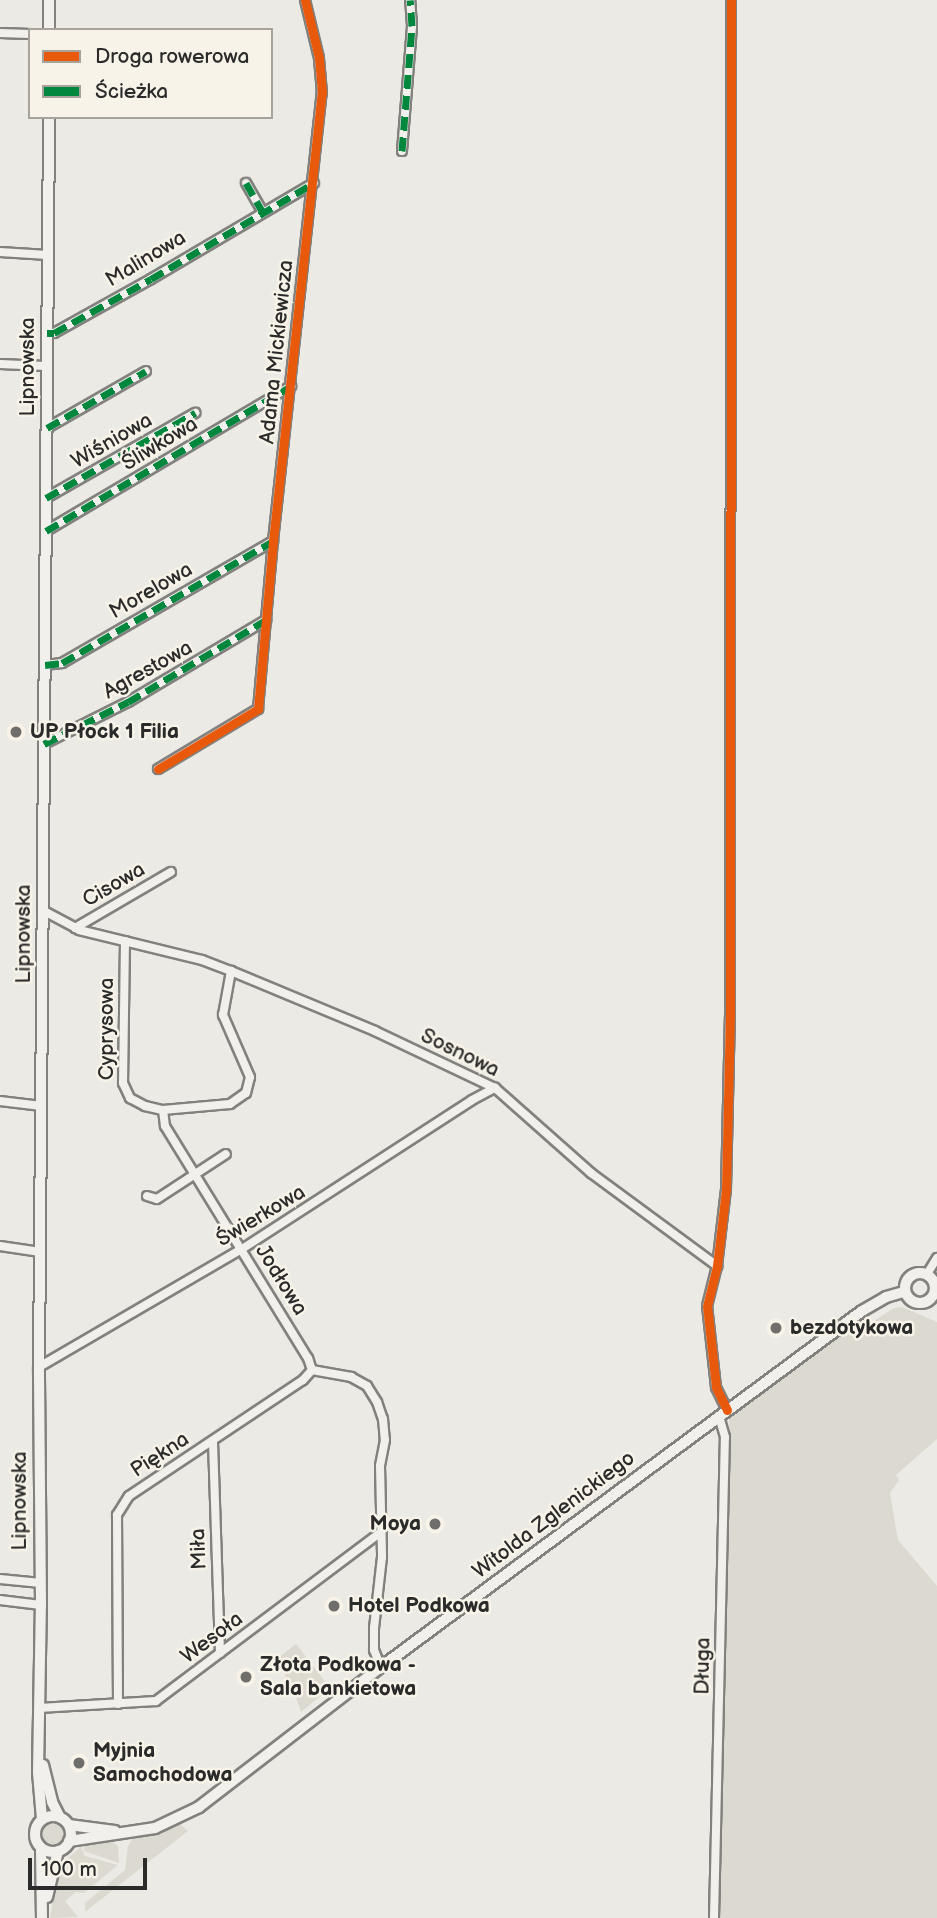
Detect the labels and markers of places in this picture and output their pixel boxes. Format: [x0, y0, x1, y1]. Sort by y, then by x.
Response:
place label: UP Płock 1 Filia [30, 719, 179, 745]
marker: UP Płock 1 Filia [8, 724, 24, 740]
place label: bezdotykowa [790, 1315, 913, 1341]
marker: bezdotykowa [768, 1320, 784, 1336]
place label: Moya [370, 1511, 421, 1537]
marker: Moya [427, 1516, 443, 1532]
place label: Hotel Podkowa [348, 1593, 490, 1619]
marker: Hotel Podkowa [326, 1598, 342, 1614]
place label: Złota Podkowa - Sala bankietowa [260, 1652, 416, 1702]
marker: Złota Podkowa - Sala bankietowa [238, 1669, 254, 1685]
place label: Myjnia Samochodowa [93, 1738, 232, 1788]
marker: Myjnia Samochodowa [71, 1755, 87, 1771]

